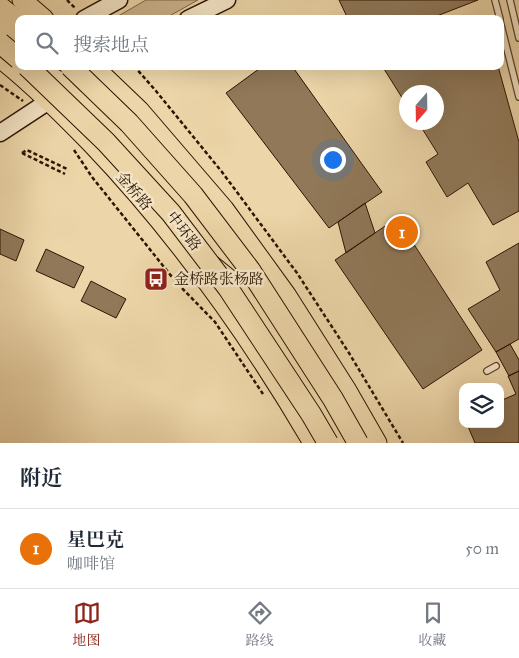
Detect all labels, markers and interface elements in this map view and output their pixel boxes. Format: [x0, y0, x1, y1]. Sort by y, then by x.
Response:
search box [15, 15, 504, 70]
icon: search [33, 29, 61, 57]
text: 搜索地点 [73, 33, 149, 56]
north arrow [399, 85, 444, 130]
your location [320, 147, 346, 173]
street label: 金桥路 [112, 168, 156, 214]
street label: 中环路 [163, 208, 205, 254]
pin: 1 [386, 213, 418, 251]
bus stop icon: 金桥路张杨路 [143, 266, 169, 292]
place label: 金桥路张杨路 [174, 270, 264, 288]
map controls [459, 383, 504, 428]
button: layers [459, 383, 504, 428]
text: 附近 [20, 465, 62, 491]
text: 星巴克 [67, 528, 124, 551]
text: 1 [33, 539, 39, 558]
text: 50 m [465, 539, 499, 558]
text: 咖啡馆 [67, 554, 115, 573]
tab: 地图 [73, 599, 101, 649]
tab: 路线 [246, 599, 274, 649]
tab: 收藏 [419, 599, 447, 649]

